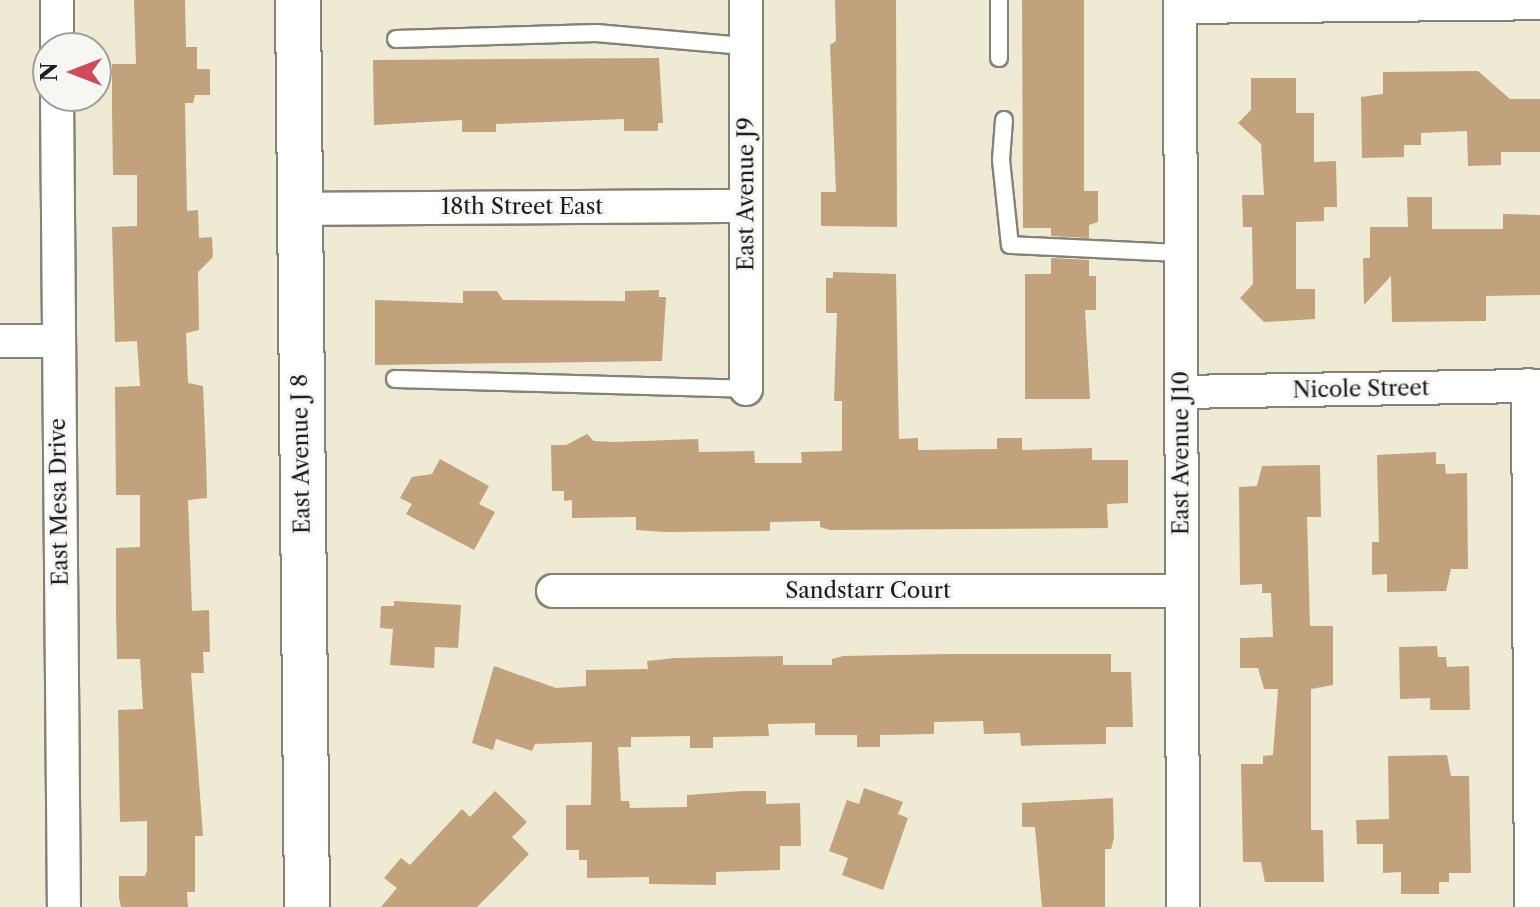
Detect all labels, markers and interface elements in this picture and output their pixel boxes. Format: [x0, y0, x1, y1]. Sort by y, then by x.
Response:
north arrow [32, 32, 112, 112]
text: N [36, 62, 63, 82]
street label: East Avenue J9 [733, 117, 759, 271]
street label: 18th Street East [441, 194, 603, 220]
street label: East Avenue J10 [1168, 370, 1194, 536]
street label: East Avenue J 8 [286, 373, 316, 535]
street label: Nicole Street [1292, 375, 1430, 403]
street label: East Mesa Drive [44, 418, 74, 586]
street label: Sandstarr Court [785, 578, 951, 604]

